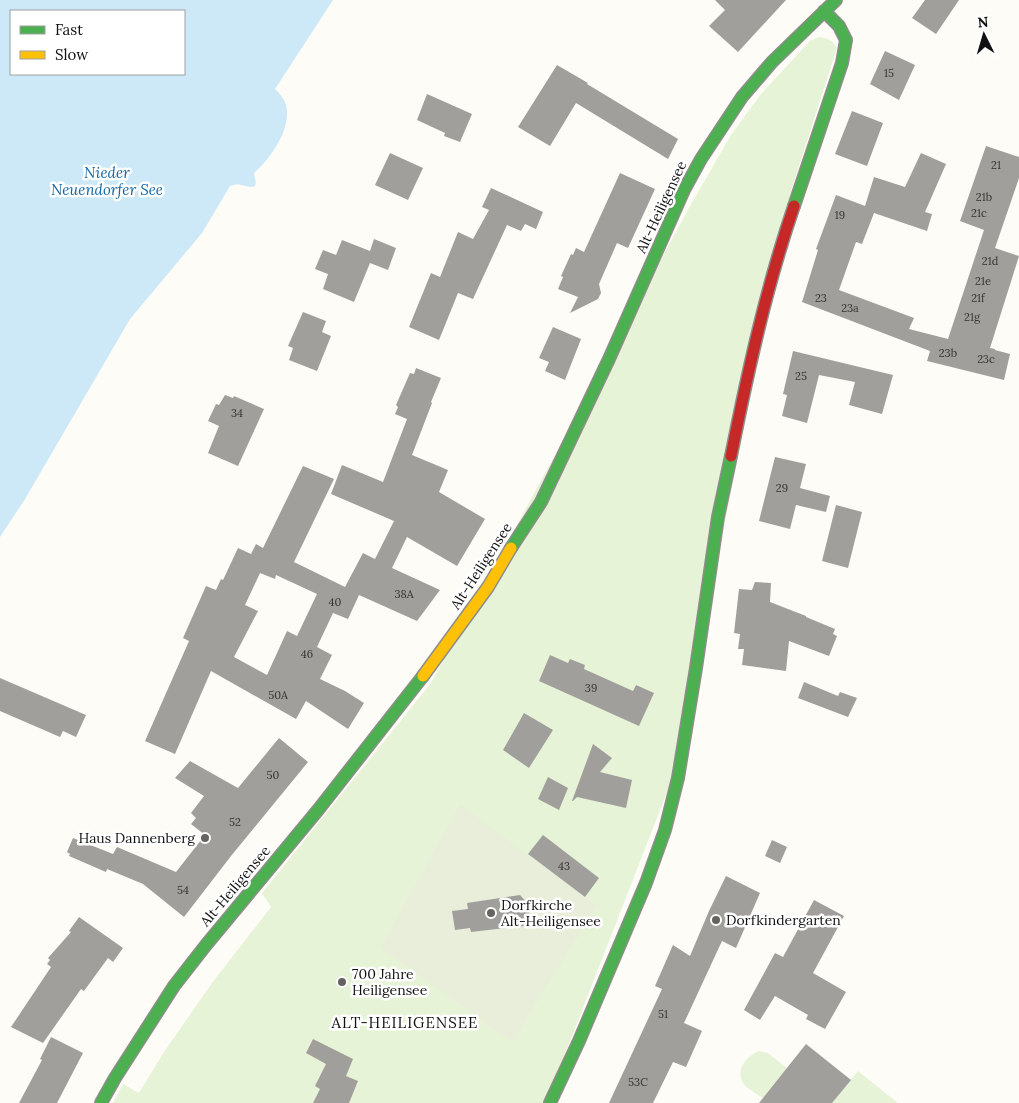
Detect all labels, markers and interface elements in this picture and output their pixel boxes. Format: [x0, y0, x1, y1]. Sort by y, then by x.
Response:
legend [10, 10, 185, 75]
north arrow [959, 10, 1009, 60]
text: N [977, 13, 989, 31]
text: Fast [55, 20, 83, 39]
text: Slow [55, 45, 88, 64]
house number: 15 [884, 66, 894, 80]
street label: Alt-Heiligensee [631, 158, 690, 257]
house number: 21 [991, 158, 1001, 172]
water label: Nieder Neuendorfer See [51, 163, 163, 199]
house number: 21b [976, 190, 992, 204]
house number: 21c [971, 206, 987, 220]
house number: 19 [835, 208, 845, 222]
house number: 21d [982, 254, 999, 268]
house number: 21e [975, 274, 991, 288]
house number: 23 [815, 291, 827, 305]
house number: 21f [971, 291, 986, 305]
house number: 23a [841, 301, 859, 315]
house number: 21g [964, 310, 981, 324]
house number: 23b [939, 346, 957, 360]
house number: 23c [977, 352, 995, 366]
house number: 25 [795, 369, 807, 383]
house number: 34 [231, 406, 243, 420]
house number: 29 [776, 481, 788, 495]
street label: Alt-Heiligensee [446, 519, 516, 614]
house number: 38A [394, 587, 415, 601]
house number: 40 [329, 595, 342, 609]
house number: 46 [301, 647, 313, 661]
house number: 39 [585, 681, 597, 695]
house number: 50A [268, 688, 289, 702]
house number: 50 [267, 768, 280, 782]
house number: 52 [229, 815, 241, 829]
place label: Haus Dannenberg [78, 829, 195, 847]
marker: Haus Dannenberg [199, 832, 211, 844]
street label: Alt-Heiligensee [195, 842, 274, 931]
house number: 43 [558, 859, 570, 873]
house number: 54 [177, 883, 189, 897]
place label: Dorfkirche Alt-Heiligensee [500, 896, 601, 930]
marker: Dorfkirche Alt-Heiligensee [485, 907, 497, 919]
place label: Dorfkindergarten [726, 911, 841, 929]
marker: Dorfkindergarten [710, 914, 722, 926]
place label: 700 Jahre Heiligensee [352, 965, 428, 999]
marker: 700 Jahre Heiligensee [336, 976, 348, 988]
house number: 51 [658, 1007, 668, 1021]
district label: ALT-HEILIGENSEE [331, 1013, 478, 1032]
house number: 53C [628, 1075, 648, 1089]

